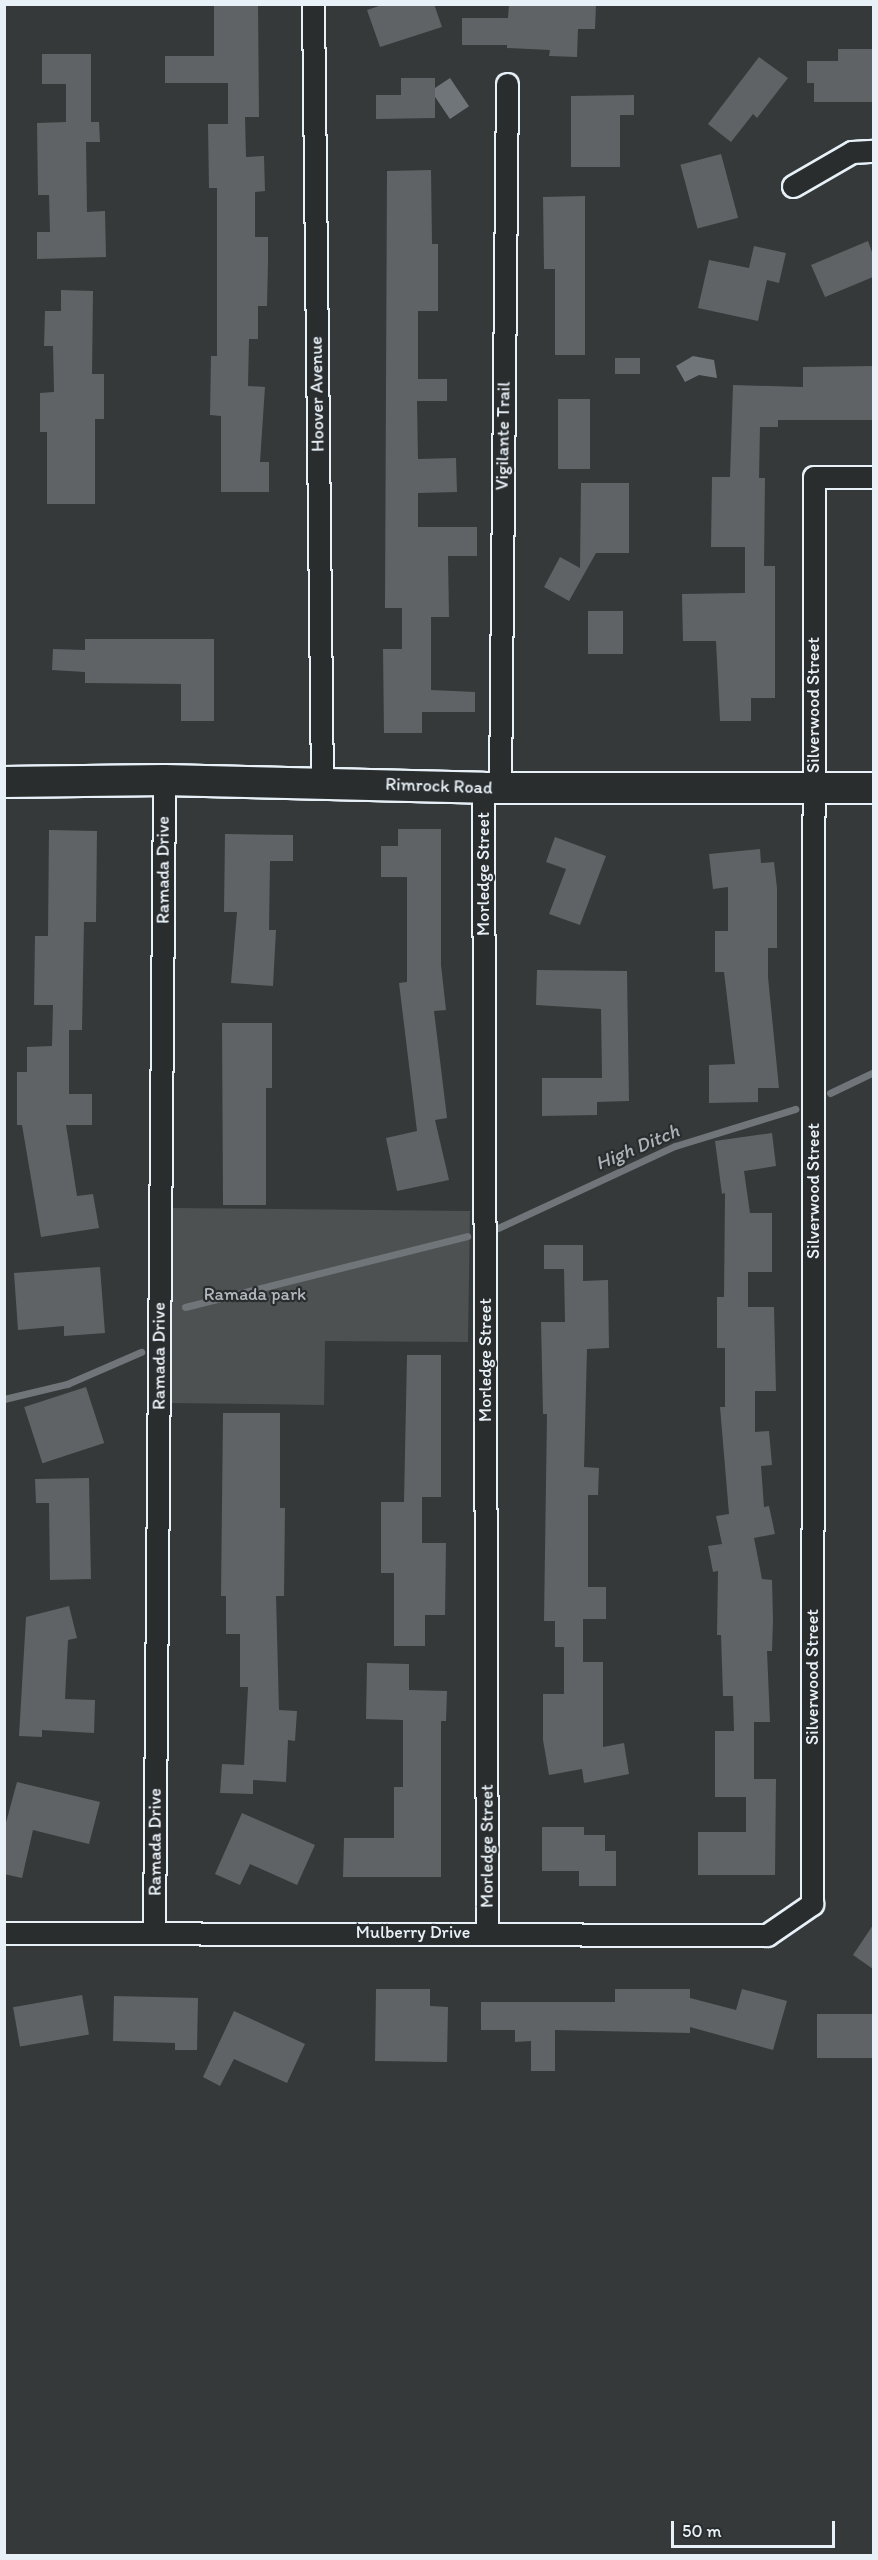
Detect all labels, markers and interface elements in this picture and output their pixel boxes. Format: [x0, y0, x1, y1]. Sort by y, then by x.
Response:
street label: Hoover Avenue [305, 336, 329, 452]
street label: Vigilante Trail [491, 382, 515, 490]
street label: Silverwood Street [802, 637, 824, 773]
street label: Rimrock Road [385, 773, 493, 799]
street label: Morledge Street [472, 812, 494, 936]
street label: Ramada Drive [152, 816, 174, 924]
water label: High Ditch [591, 1118, 683, 1176]
street label: Silverwood Street [802, 1123, 824, 1259]
park label: Ramada park [204, 1283, 306, 1305]
street label: Morledge Street [474, 1298, 496, 1422]
street label: Ramada Drive [148, 1302, 170, 1410]
street label: Silverwood Street [801, 1609, 823, 1745]
street label: Morledge Street [476, 1784, 498, 1908]
street label: Ramada Drive [144, 1788, 166, 1896]
street label: Mulberry Drive [356, 1921, 470, 1943]
scale bar [674, 2509, 838, 2547]
text: 50 m [682, 2520, 722, 2542]

